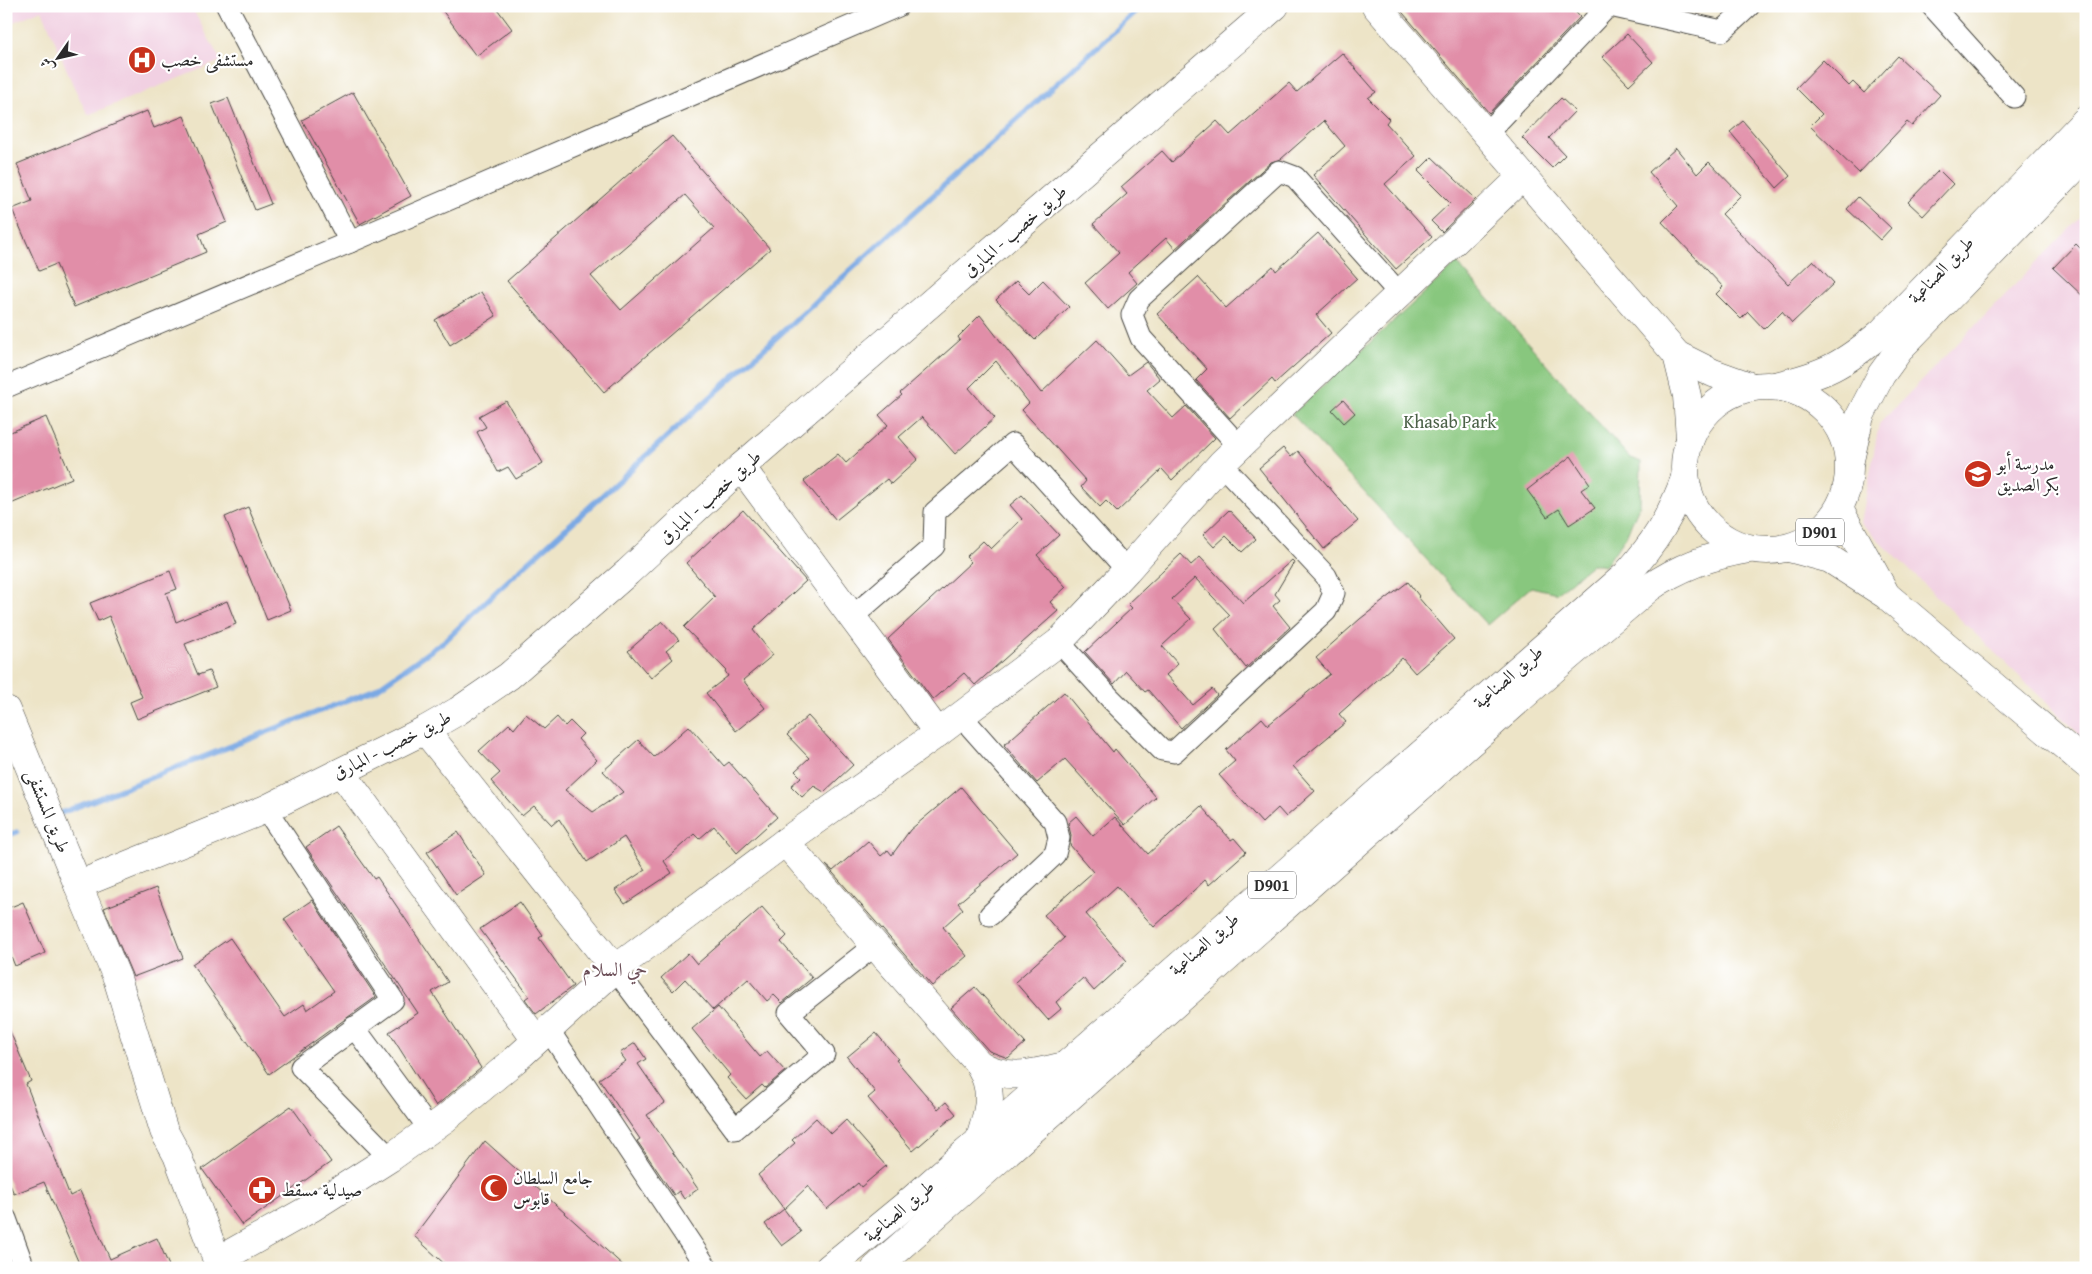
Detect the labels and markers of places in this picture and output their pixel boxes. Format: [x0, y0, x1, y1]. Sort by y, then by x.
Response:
hospital icon: مستشفى خصب [127, 45, 157, 75]
place label: مستشفى خصب [161, 46, 254, 73]
place label: مدرسة أبو بكر الصديق [1995, 450, 2059, 498]
school or university icon: مدرسة أبو بكر الصديق [1963, 459, 1993, 489]
place label: جامع السلطان قابوس [513, 1164, 593, 1212]
mosque icon: جامع السلطان قابوس [479, 1173, 509, 1203]
pharmacy icon: صيدلية مسقط [247, 1175, 277, 1205]
place label: صيدلية مسقط [281, 1176, 362, 1203]

